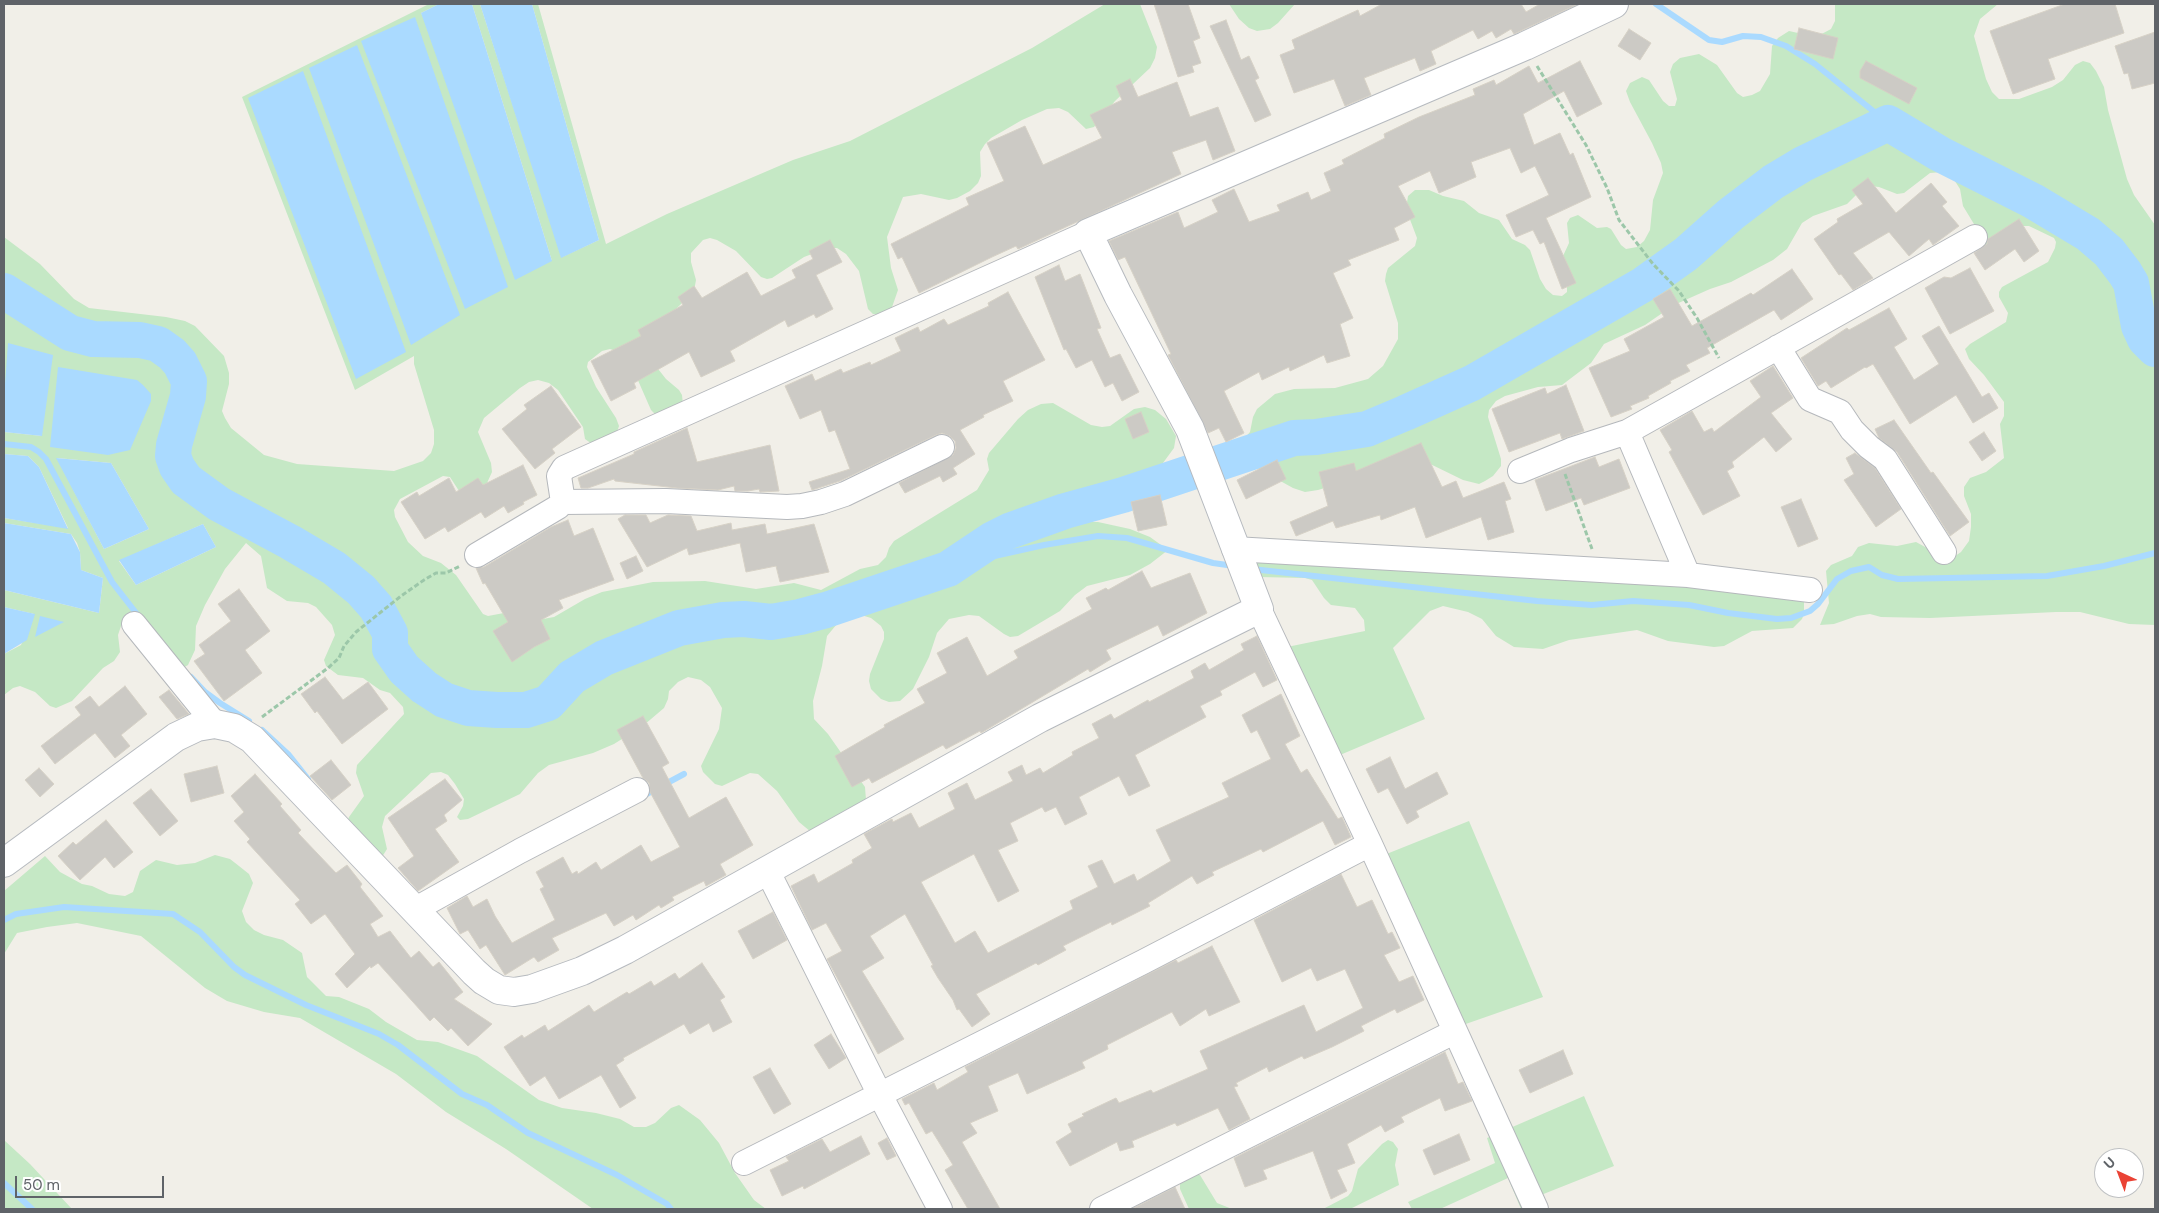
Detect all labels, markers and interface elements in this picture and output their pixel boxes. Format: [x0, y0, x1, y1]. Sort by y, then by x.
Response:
north arrow [2094, 1148, 2144, 1198]
text: U [2100, 1153, 2119, 1173]
scale bar [18, 1166, 166, 1198]
text: 50 m [23, 1175, 60, 1195]

